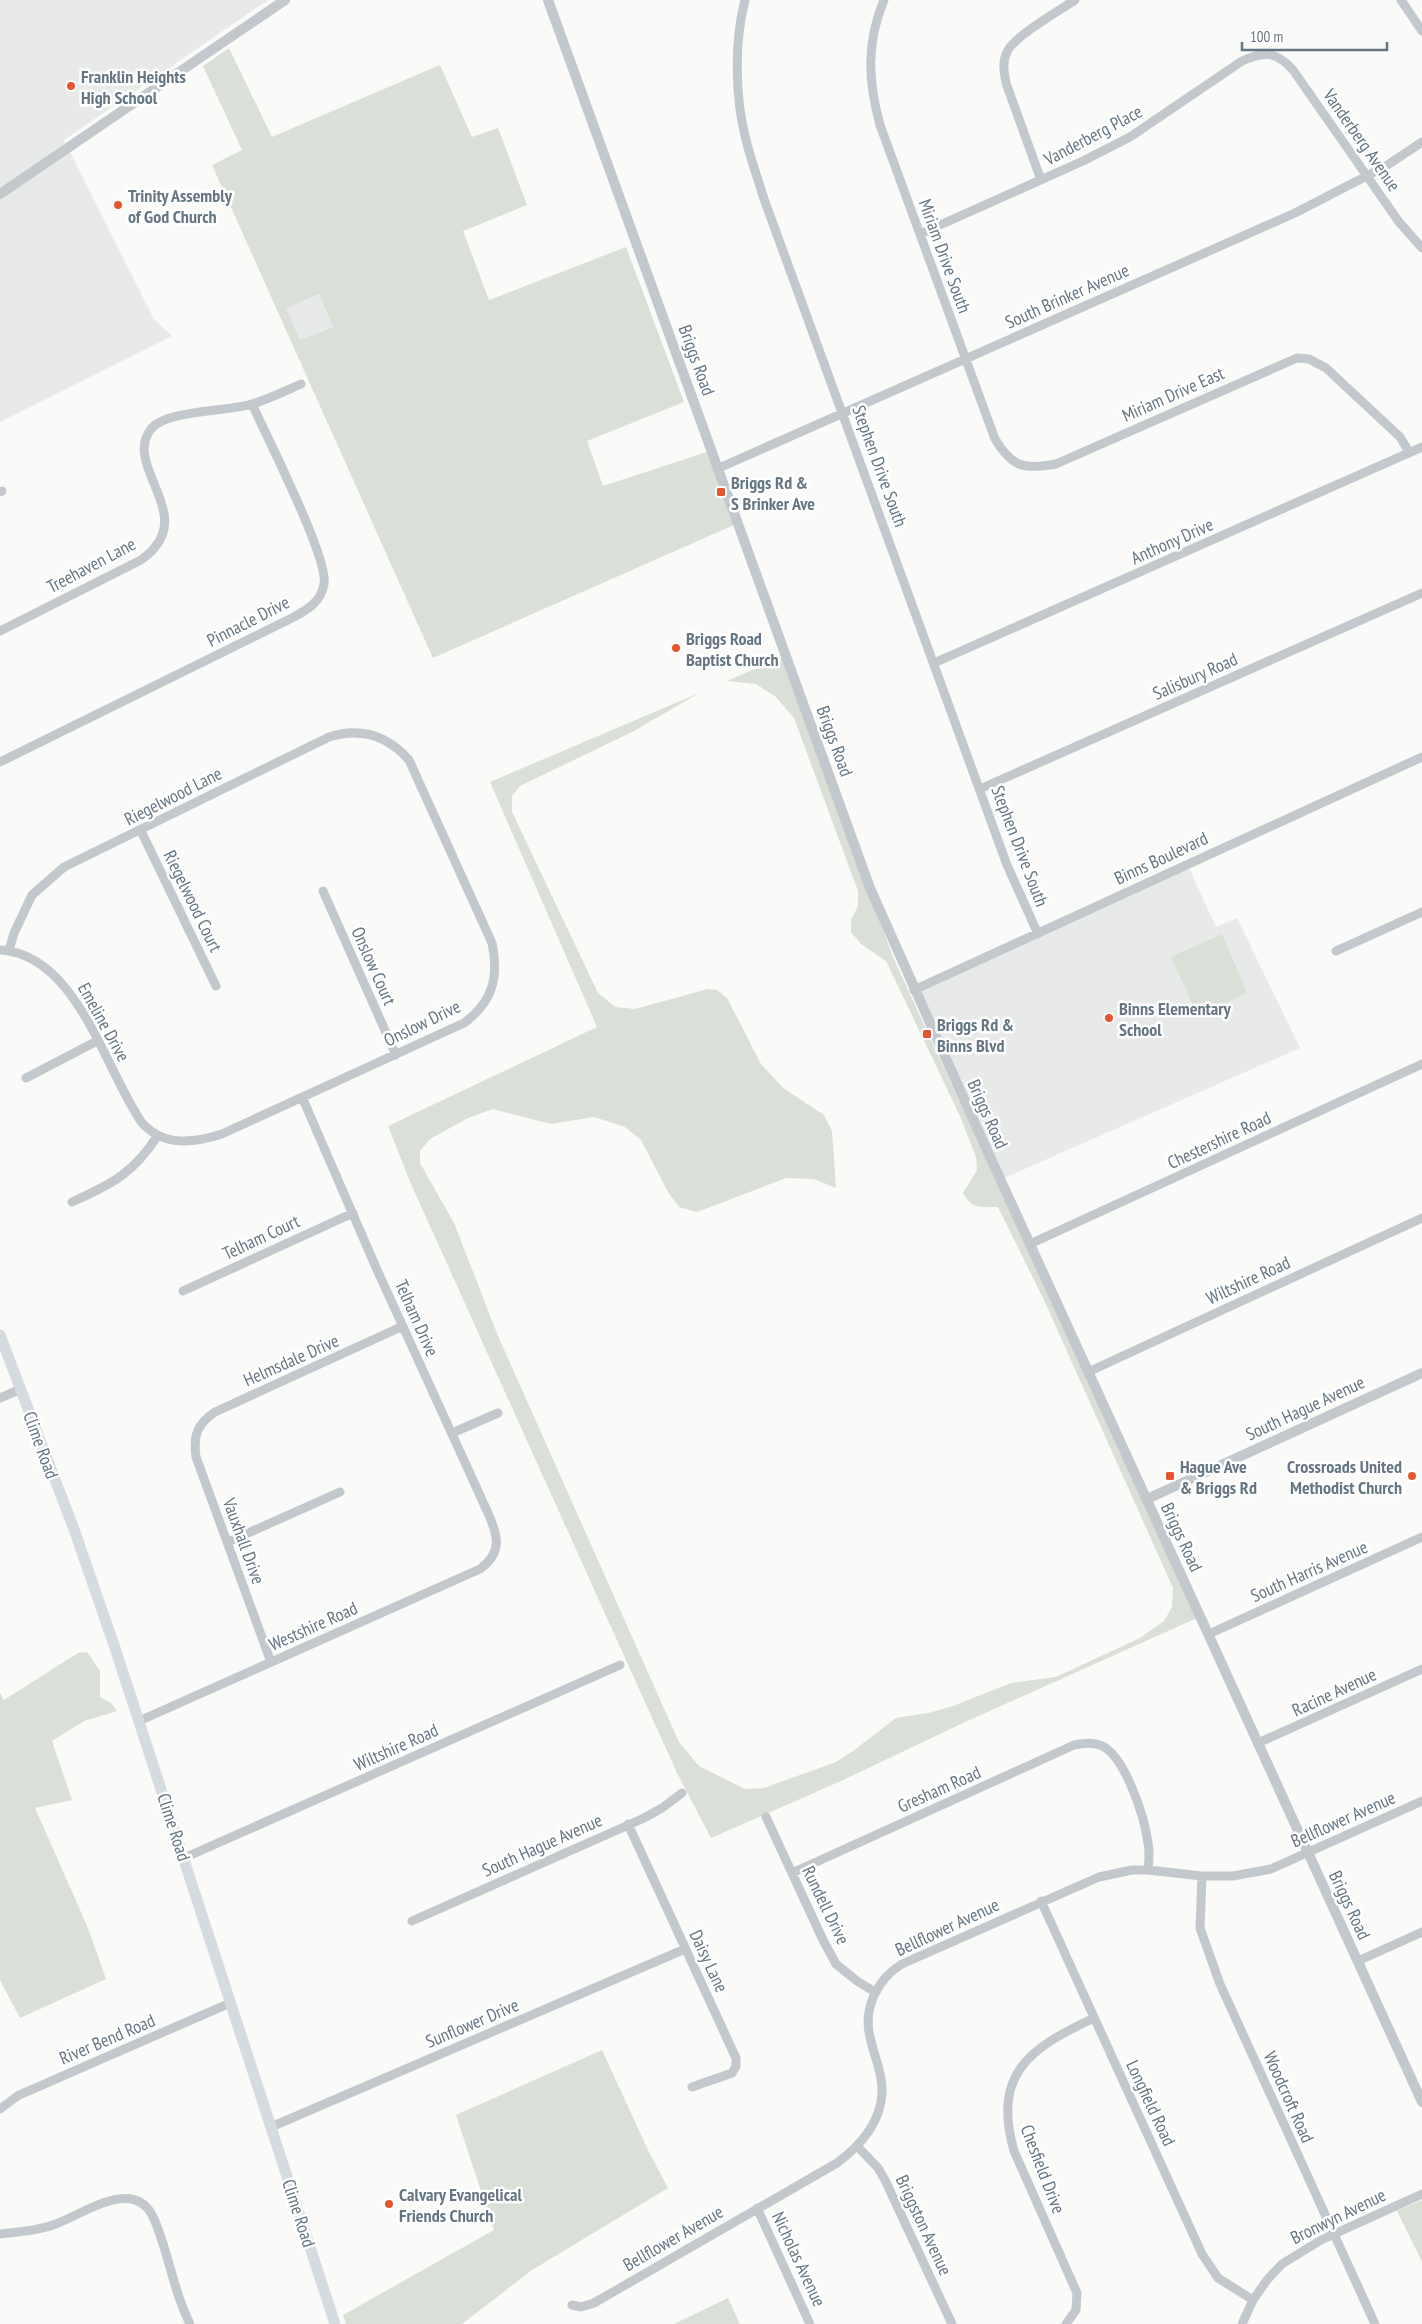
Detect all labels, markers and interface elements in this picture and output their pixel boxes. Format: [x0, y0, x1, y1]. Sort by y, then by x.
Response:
scale bar [1242, 20, 1387, 52]
text: 100 m [1250, 27, 1283, 46]
place label: Franklin Heights High School [81, 65, 186, 109]
marker: Franklin Heights High School [65, 80, 77, 92]
street label: Vanderberg Avenue [1318, 84, 1406, 196]
street label: Vanderberg Place [1039, 100, 1146, 171]
place label: Trinity Assembly of God Church [128, 184, 233, 228]
street label: Miriam Drive South [914, 196, 976, 316]
marker: Trinity Assembly of God Church [112, 199, 124, 211]
street label: South Brinker Avenue [1001, 258, 1133, 334]
street label: Briggs Road [674, 322, 720, 398]
street label: Miriam Drive East [1118, 361, 1228, 427]
street label: Stephen Drive South [847, 402, 913, 530]
place label: Briggs Rd & S Brinker Ave [731, 471, 815, 515]
marker: Briggs Rd & S Brinker Ave [715, 486, 727, 498]
street label: Anthony Drive [1127, 513, 1217, 569]
street label: Treehaven Lane [43, 532, 139, 598]
street label: Pinnacle Drive [203, 590, 293, 652]
place label: Briggs Road Baptist Church [686, 627, 779, 671]
marker: Briggs Road Baptist Church [670, 642, 682, 654]
street label: Salisbury Road [1149, 647, 1241, 705]
street label: Briggs Road [812, 703, 858, 779]
street label: Riegelwood Lane [120, 762, 226, 830]
street label: Stephen Drive South [986, 782, 1054, 910]
street label: Binns Boulevard [1111, 826, 1211, 890]
street label: Riegelwood Court [158, 846, 228, 956]
street label: Onslow Court [347, 923, 401, 1009]
street label: Emeline Drive [73, 978, 135, 1066]
street label: Onslow Drive [380, 995, 464, 1051]
place label: Binns Elementary School [1119, 997, 1232, 1041]
marker: Binns Elementary School [1103, 1012, 1115, 1024]
place label: Briggs Rd & Binns Blvd [937, 1013, 1014, 1057]
marker: Briggs Rd & Binns Blvd [921, 1028, 933, 1040]
street label: Briggs Road [963, 1076, 1013, 1152]
street label: Chestershire Road [1164, 1106, 1274, 1174]
street label: Telham Court [219, 1209, 303, 1265]
street label: Wiltshire Road [1202, 1251, 1294, 1309]
street label: Telham Drive [390, 1276, 444, 1360]
street label: Helmsdale Drive [240, 1329, 342, 1391]
street label: South Hague Avenue [1242, 1370, 1368, 1446]
street label: Clime Road [18, 1408, 64, 1482]
place label: Hague Ave & Briggs Rd [1180, 1455, 1257, 1499]
place label: Crossroads United Methodist Church [1287, 1455, 1402, 1499]
marker: Hague Ave & Briggs Rd [1164, 1470, 1176, 1482]
marker: Crossroads United Methodist Church [1406, 1470, 1418, 1482]
street label: Vauxhall Drive [217, 1494, 270, 1587]
street label: Briggs Road [1156, 1499, 1208, 1575]
street label: South Harris Avenue [1247, 1535, 1371, 1607]
street label: Westshire Road [265, 1596, 361, 1656]
street label: Racine Avenue [1288, 1662, 1380, 1722]
street label: Wiltshire Road [350, 1718, 442, 1776]
street label: Gresham Road [894, 1760, 984, 1818]
street label: Bellflower Avenue [1287, 1786, 1399, 1852]
street label: Clime Road [152, 1790, 196, 1864]
street label: South Hague Avenue [479, 1808, 605, 1882]
street label: Rundell Drive [797, 1862, 855, 1948]
street label: Briggs Road [1324, 1867, 1376, 1943]
street label: Bellflower Avenue [891, 1893, 1003, 1961]
street label: Daisy Lane [685, 1926, 733, 1996]
street label: Sunflower Drive [422, 1993, 522, 2053]
street label: River Bend Road [56, 2009, 158, 2069]
street label: Woodcroft Road [1259, 2048, 1319, 2146]
street label: Longfield Road [1121, 2056, 1181, 2150]
street label: Chesfield Drive [1016, 2121, 1070, 2217]
street label: Briggston Avenue [891, 2171, 957, 2279]
street label: Clime Road [277, 2176, 321, 2250]
place label: Calvary Evangelical Friends Church [399, 2183, 522, 2227]
street label: Bronwyn Avenue [1286, 2183, 1390, 2249]
marker: Calvary Evangelical Friends Church [383, 2198, 395, 2210]
street label: Bellflower Avenue [619, 2200, 727, 2276]
street label: Nicholas Avenue [767, 2208, 831, 2310]

